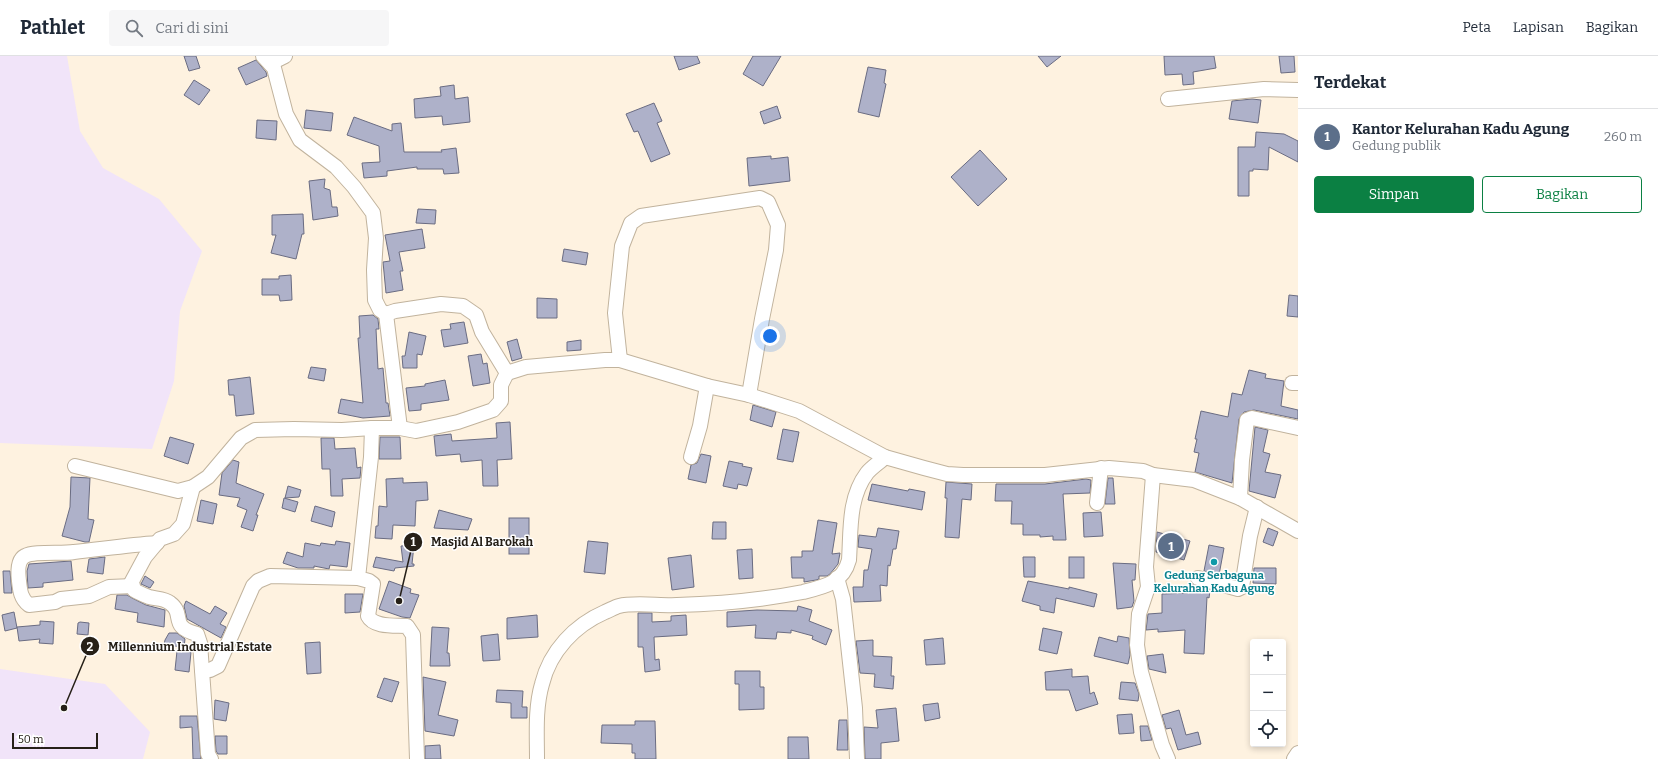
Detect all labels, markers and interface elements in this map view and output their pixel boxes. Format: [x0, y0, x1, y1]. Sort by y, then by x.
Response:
search box [109, 10, 389, 46]
text: Pathlet [20, 16, 85, 39]
icon: search [123, 17, 145, 39]
text: Cari di sini [155, 19, 229, 37]
text: Peta [1462, 19, 1491, 36]
text: Lapisan [1513, 19, 1564, 36]
text: Bagikan [1586, 19, 1638, 36]
text: Terdekat [1314, 72, 1386, 93]
text: Kantor Kelurahan Kadu Agung [1352, 120, 1569, 138]
text: 1 [1324, 129, 1330, 144]
text: 260 m [1604, 129, 1642, 144]
text: Gedung publik [1352, 138, 1441, 153]
button: Simpan [1314, 176, 1474, 213]
button: Bagikan [1482, 176, 1642, 213]
your location [760, 326, 780, 346]
callout: Masjid Al Barokah [403, 530, 541, 554]
pin: 1 [1158, 531, 1184, 561]
text: 1 [410, 535, 416, 549]
text: Masjid Al Barokah [431, 535, 533, 550]
marker: Gedung Serbaguna Kelurahan Kadu Agung [1209, 557, 1219, 567]
place label: Gedung Serbaguna Kelurahan Kadu Agung [1154, 569, 1275, 595]
callout: Millennium Industrial Estate [80, 634, 280, 658]
map controls [1250, 639, 1286, 747]
button: + [1250, 639, 1286, 675]
text: 2 [87, 640, 94, 654]
text: Millennium Industrial Estate [108, 640, 272, 654]
button: − [1250, 675, 1286, 711]
button: locate [1250, 711, 1286, 747]
scale bar [12, 731, 98, 750]
text: 50 m [18, 733, 44, 746]

